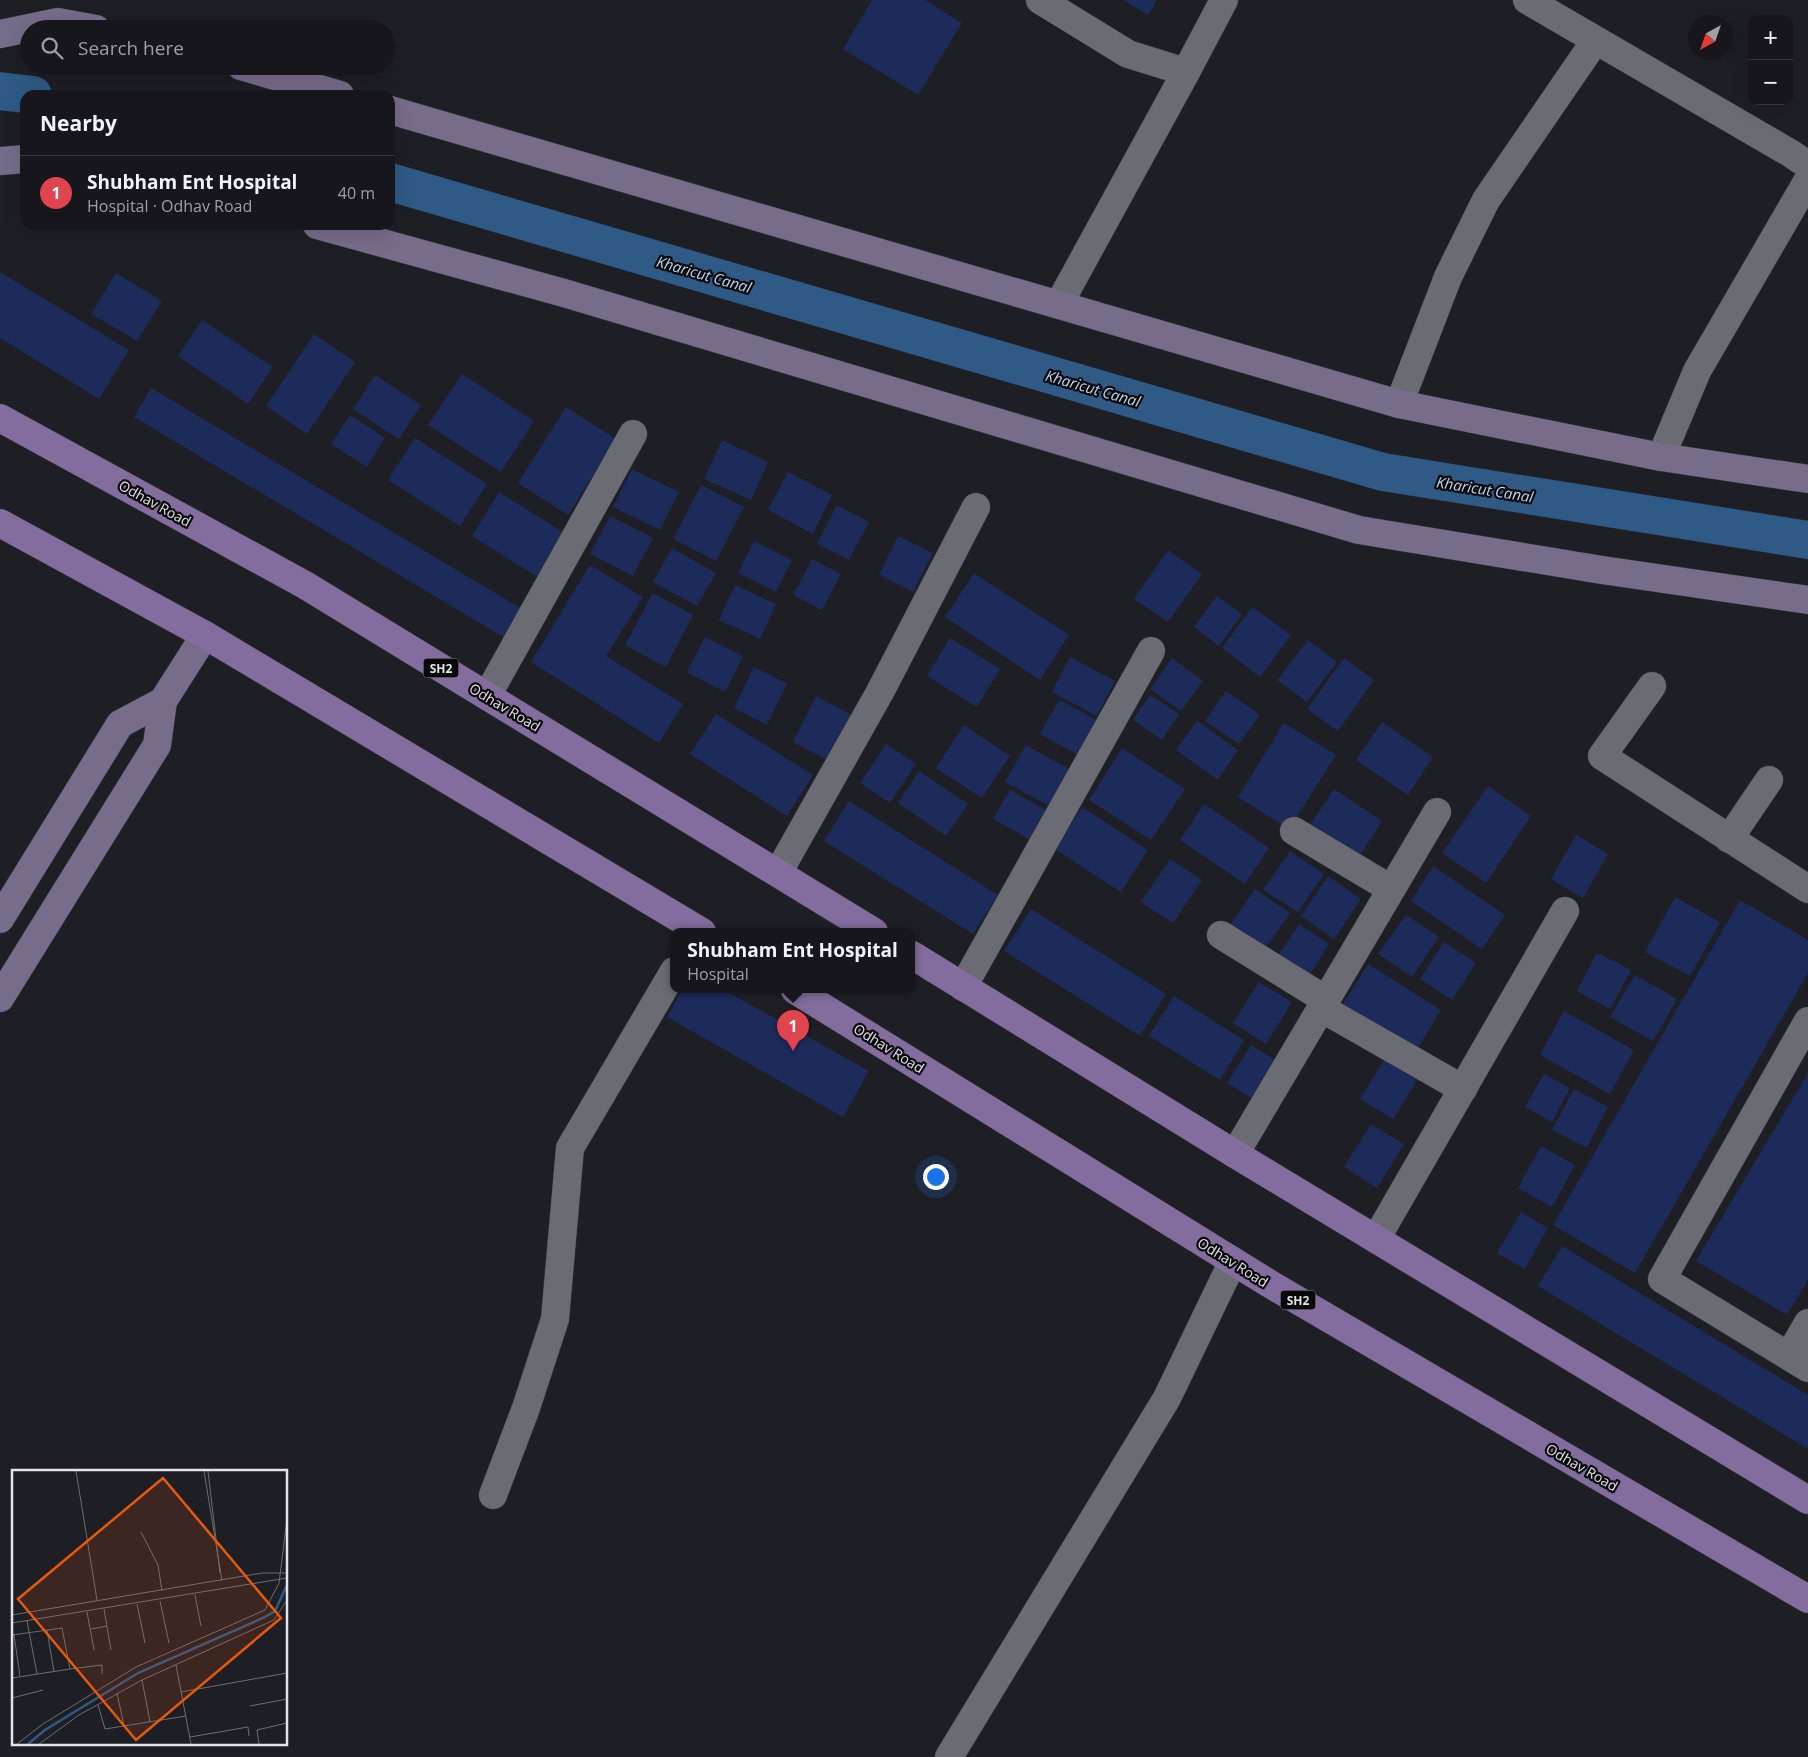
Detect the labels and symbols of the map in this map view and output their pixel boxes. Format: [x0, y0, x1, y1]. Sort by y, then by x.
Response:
north arrow [1688, 15, 1733, 60]
water label: Kharicut Canal [654, 251, 755, 297]
water label: Kharicut Canal [1043, 365, 1144, 411]
water label: Kharicut Canal [1435, 471, 1536, 507]
street label: Odhav Road [115, 475, 195, 531]
road number: SH2 [424, 658, 458, 678]
street label: Odhav Road [466, 678, 544, 736]
pin: 1 [777, 1010, 809, 1051]
street label: Odhav Road [850, 1019, 928, 1077]
your location [923, 1164, 949, 1190]
street label: Odhav Road [1194, 1233, 1272, 1291]
road number: SH2 [1280, 1290, 1316, 1310]
street label: Odhav Road [1543, 1439, 1621, 1495]
inset map [12, 1470, 288, 1744]

